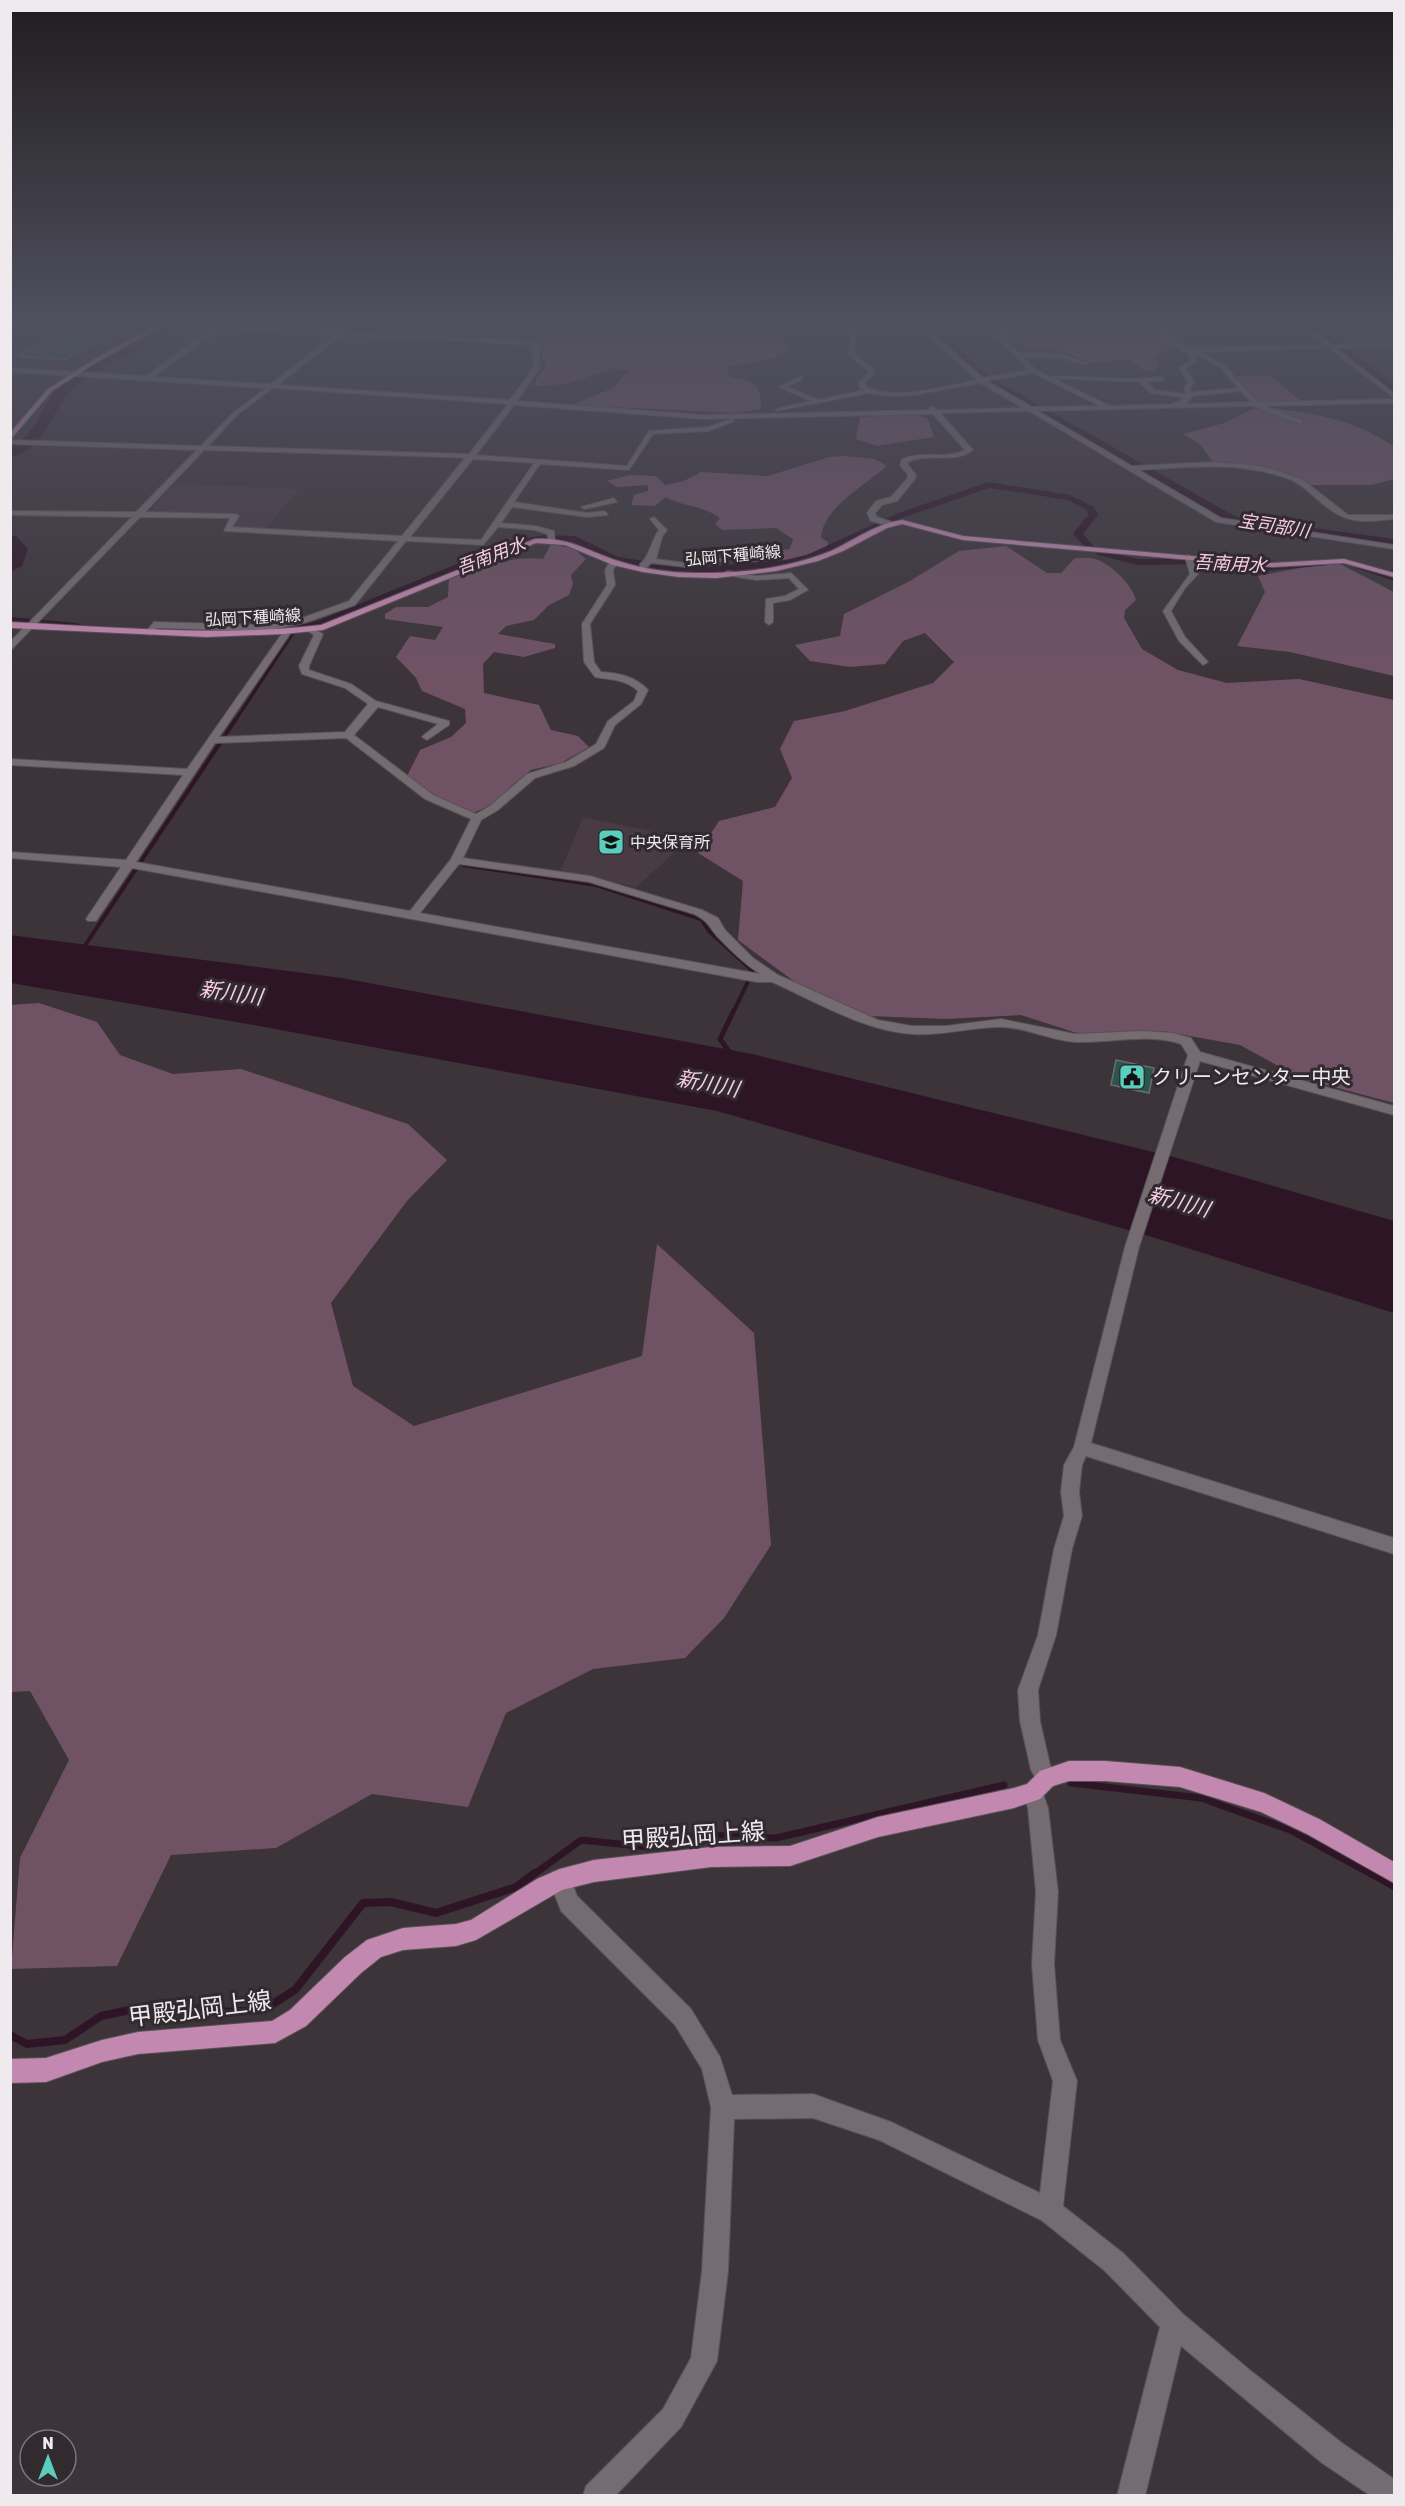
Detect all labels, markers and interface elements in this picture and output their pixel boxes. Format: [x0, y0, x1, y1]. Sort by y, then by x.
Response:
water label: 宝司部川 [1237, 510, 1313, 543]
water label: 吾南用水 [453, 532, 530, 579]
street label: 弘岡下種崎線 [684, 542, 782, 569]
water label: 吾南用水 [1193, 551, 1269, 577]
street label: 弘岡下種崎線 [205, 605, 301, 629]
school or university icon: 中央保育所 [596, 827, 626, 857]
place label: 中央保育所 [630, 833, 710, 852]
water label: 新川川 [198, 976, 266, 1010]
public building icon: クリーンセンター中央 [1117, 1062, 1147, 1092]
water label: 新川川 [675, 1065, 743, 1102]
place label: クリーンセンター中央 [1152, 1065, 1351, 1089]
water label: 新川川 [1145, 1181, 1215, 1222]
street label: 甲殿弘岡上線 [620, 1817, 766, 1855]
street label: 甲殿弘岡上線 [127, 1986, 273, 2032]
north arrow [18, 2428, 78, 2488]
text: N [42, 2434, 54, 2453]

